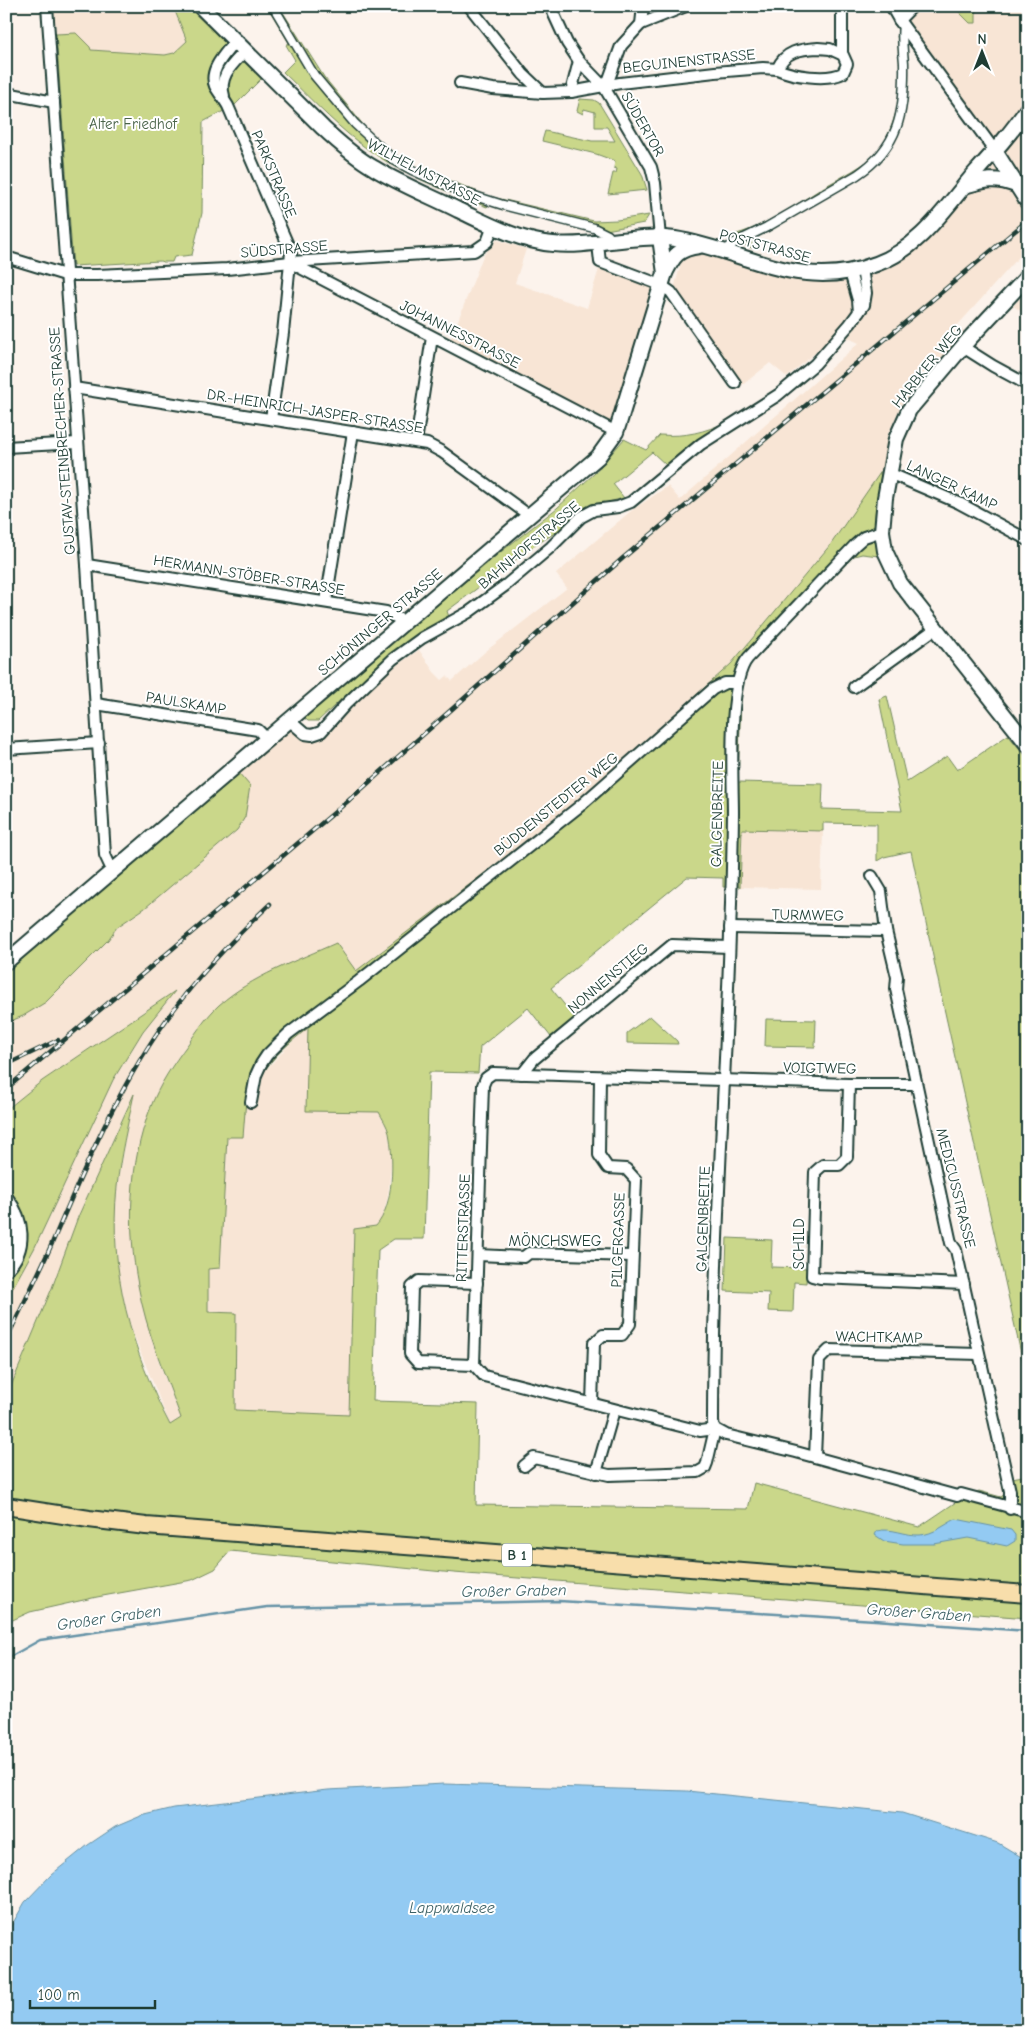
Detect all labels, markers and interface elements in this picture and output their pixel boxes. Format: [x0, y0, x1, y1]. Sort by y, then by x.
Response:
north arrow [956, 28, 1006, 78]
text: N [977, 31, 987, 48]
street label: BEGUINENSTRASSE [622, 45, 756, 77]
street label: SÜDERTOR [617, 88, 669, 160]
park label: Alter Friedhof [89, 115, 178, 133]
street label: PARKSTRASSE [248, 128, 300, 220]
street label: WILHELMSTRASSE [364, 135, 484, 209]
street label: POSTSTRASSE [717, 225, 813, 267]
street label: SÜDSTRASSE [240, 236, 328, 262]
street label: JOHANNESSTRASSE [397, 296, 523, 372]
street label: HARBKER WEG [888, 321, 966, 411]
street label: GUSTAV-STEINBRECHER-STRASSE [45, 326, 79, 556]
street label: DR.-HEINRICH-JASPER-STRASSE [206, 385, 424, 437]
street label: LANGER KAMP [904, 456, 1001, 514]
street label: BAHNHOFSTRASSE [474, 497, 584, 593]
street label: HERMANN-STÖBER-STRASSE [152, 551, 346, 599]
street label: SCHÖNINGER STRASSE [314, 565, 446, 679]
street label: PAULSKAMP [145, 688, 228, 718]
street label: BÜDDENSTEDTER WEG [490, 748, 622, 860]
street label: GALGENBREITE [707, 761, 727, 867]
street label: TURMWEG [772, 905, 845, 925]
street label: NONNENSTIEG [564, 939, 652, 1017]
street label: VOIGTWEG [783, 1058, 857, 1078]
street label: MEDICUSSTRASSE [932, 1126, 980, 1250]
street label: GALGENBREITE [692, 1166, 714, 1272]
street label: RITTERSTRASSE [452, 1174, 474, 1282]
street label: PILGERGASSE [607, 1192, 629, 1288]
street label: SCHILD [790, 1218, 808, 1270]
street label: MÖNCHSWEG [508, 1232, 602, 1250]
street label: WACHTKAMP [835, 1327, 923, 1347]
road number: B 1 [502, 1544, 532, 1566]
water label: Großer Graben [461, 1581, 567, 1601]
water label: Großer Graben [866, 1600, 972, 1626]
water label: Großer Graben [56, 1602, 162, 1634]
water label: Lappwaldsee [409, 1899, 495, 1917]
scale bar [30, 1977, 155, 2009]
text: 100 m [38, 1986, 80, 2004]

